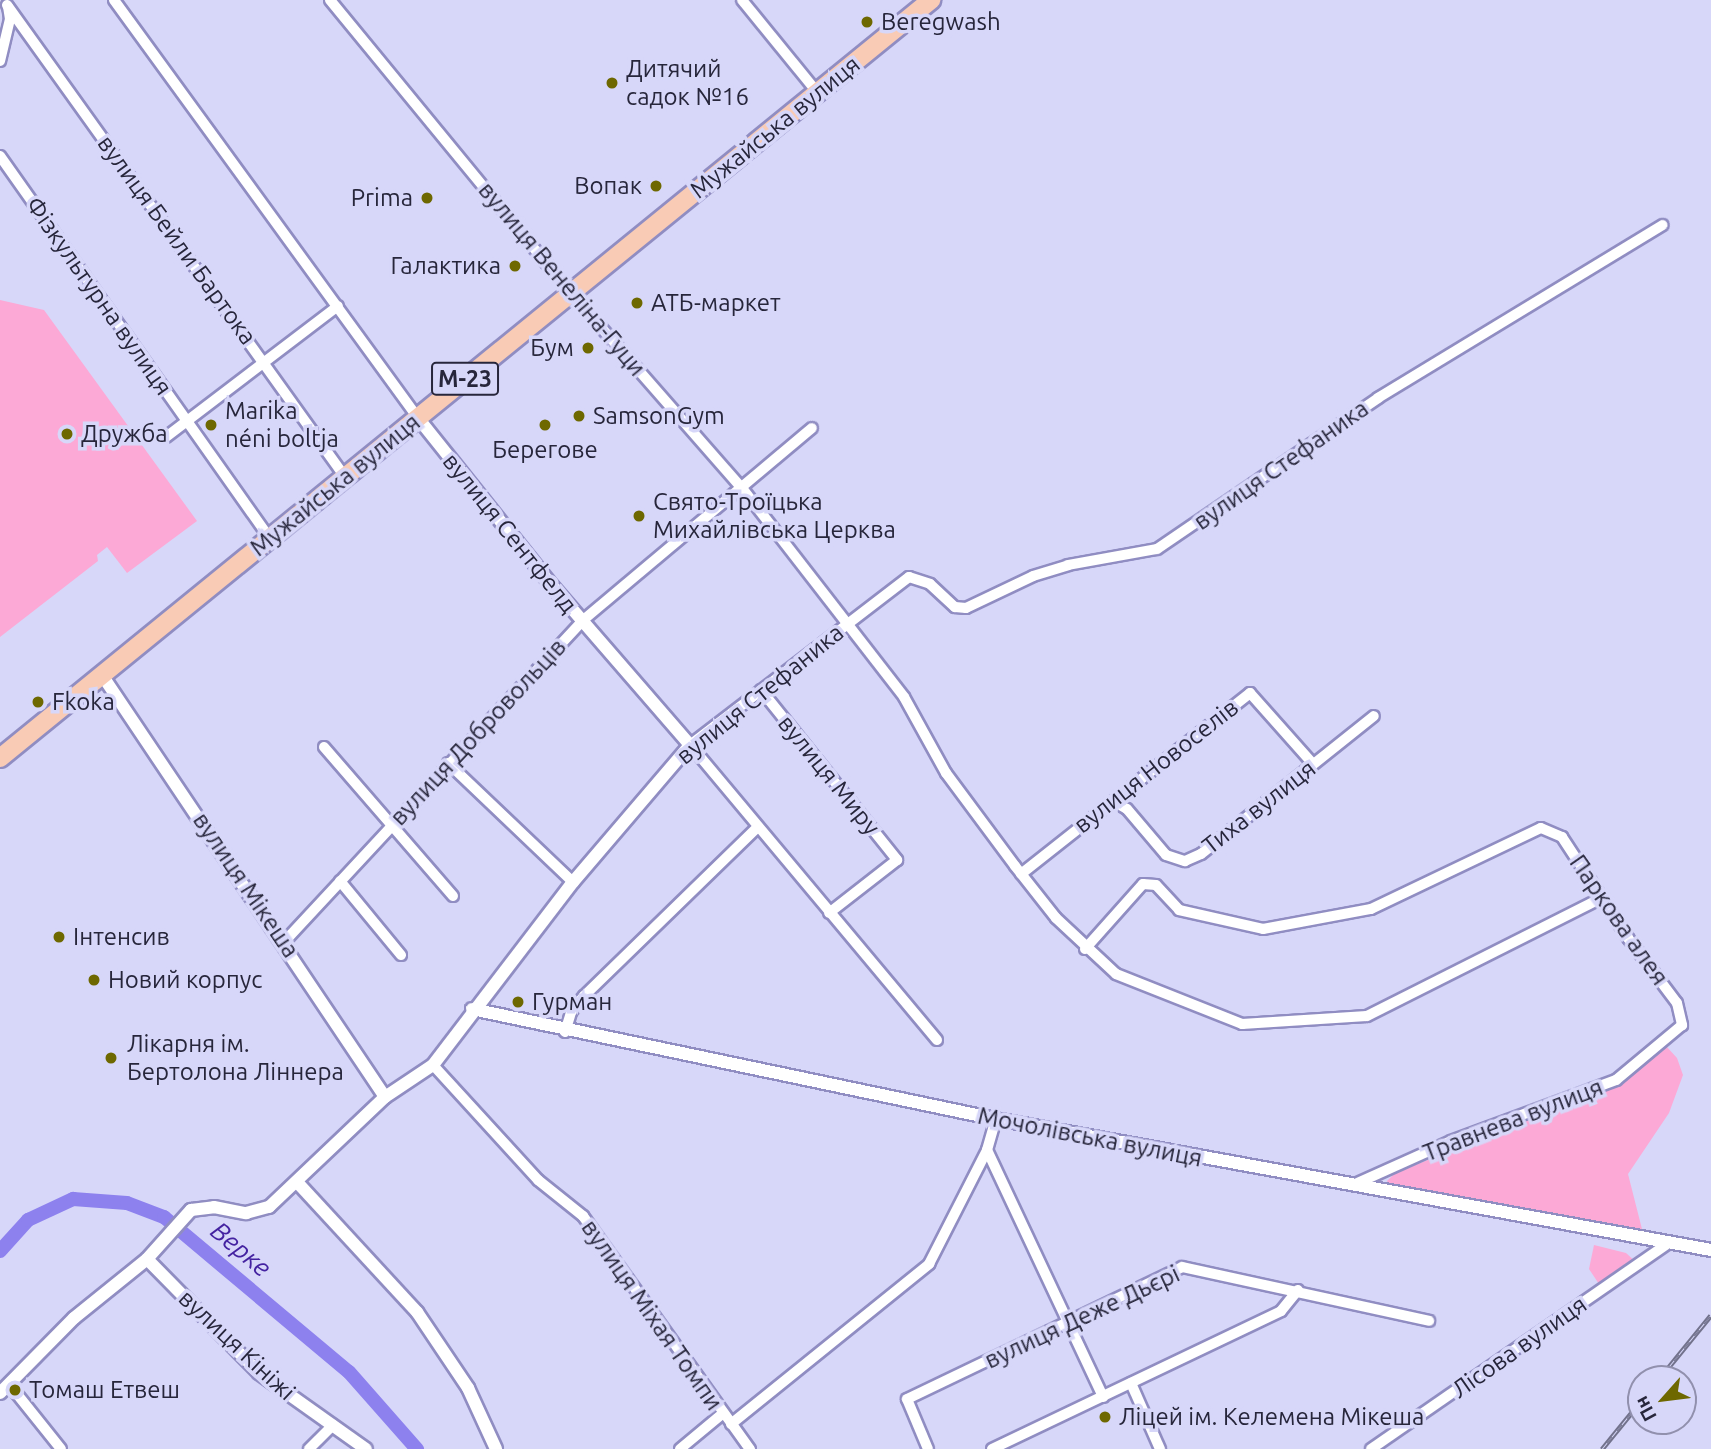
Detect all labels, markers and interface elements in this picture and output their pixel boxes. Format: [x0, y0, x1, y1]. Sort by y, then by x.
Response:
place label: Beregwash [881, 8, 1001, 36]
marker: Beregwash [859, 14, 875, 30]
street label: Мужайська вулиця [684, 50, 866, 204]
place label: Дитячий садок №16 [626, 55, 749, 111]
marker: Дитячий садок №16 [604, 75, 620, 91]
street label: вулиця Бейли Бартока [91, 130, 263, 350]
place label: Вопак [574, 172, 642, 200]
street label: вулиця Венеліна-Гуци [472, 176, 652, 382]
marker: Вопак [648, 178, 664, 194]
place label: Prima [351, 184, 413, 212]
marker: Prima [419, 190, 435, 206]
street label: Фізкультурна вулиця [20, 191, 178, 401]
place label: Галактика [390, 252, 501, 280]
marker: Галактика [507, 258, 523, 274]
place label: АТБ-маркет [651, 289, 781, 317]
marker: АТБ-маркет [629, 295, 645, 311]
place label: Бум [530, 334, 574, 362]
marker: Бум [580, 340, 596, 356]
road number: М-23 [430, 360, 500, 398]
street label: вулиця Стефаника [1188, 394, 1374, 536]
place label: Marika néni boltja [225, 397, 339, 453]
place label: SamsonGym [593, 402, 725, 430]
street label: Мужайська вулиця [244, 408, 426, 562]
marker: SamsonGym [571, 408, 587, 424]
marker: Marika néni boltja [203, 417, 219, 433]
marker: Берегове [537, 417, 553, 433]
place label: Дружба [81, 420, 168, 448]
marker: Дружба [59, 426, 75, 442]
place label: Берегове [492, 436, 598, 464]
street label: вулиця Сентфелд [437, 447, 583, 619]
place label: Свято-Троїцька Михайлівська Церква [653, 488, 896, 544]
marker: Свято-Троїцька Михайлівська Церква [631, 508, 647, 524]
street label: вулиця Стефаника [671, 618, 849, 770]
street label: вулиця Добровольців [384, 633, 572, 831]
place label: Fkoka [52, 688, 115, 716]
street label: вулиця Новоселів [1068, 693, 1244, 839]
marker: Fkoka [30, 694, 46, 710]
street label: вулиця Миру [772, 709, 886, 841]
street label: Тиха вулиця [1197, 754, 1321, 860]
street label: вулиця Мікеша [187, 807, 305, 963]
street label: Паркова алея [1563, 849, 1675, 991]
place label: Інтенсив [73, 923, 170, 951]
marker: Інтенсив [51, 929, 67, 945]
place label: Новий корпус [108, 966, 262, 994]
marker: Новий корпус [86, 972, 102, 988]
place label: Гурман [532, 988, 612, 1016]
marker: Гурман [510, 994, 526, 1010]
place label: Лікарня ім. Бертолона Ліннера [127, 1030, 344, 1086]
marker: Лікарня ім. Бертолона Ліннера [101, 1048, 121, 1068]
street label: Травнева вулиця [1419, 1072, 1607, 1168]
street label: Мочолівська вулиця [975, 1101, 1205, 1173]
street label: вулиця Міхая Томпи [575, 1214, 729, 1416]
water label: Верке [205, 1215, 277, 1283]
street label: вулиця Деже Дьєрі [980, 1259, 1184, 1375]
street label: вулиця Кініжі [173, 1284, 301, 1406]
street label: Лісова вулиця [1446, 1290, 1592, 1404]
north arrow [1627, 1365, 1697, 1435]
place label: Томаш Етвеш [29, 1376, 180, 1404]
marker: Томаш Етвеш [7, 1382, 23, 1398]
text: Пн [1630, 1393, 1661, 1425]
place label: Ліцей ім. Келемена Мікеша [1119, 1403, 1424, 1431]
marker: Ліцей ім. Келемена Мікеша [1097, 1409, 1113, 1425]

